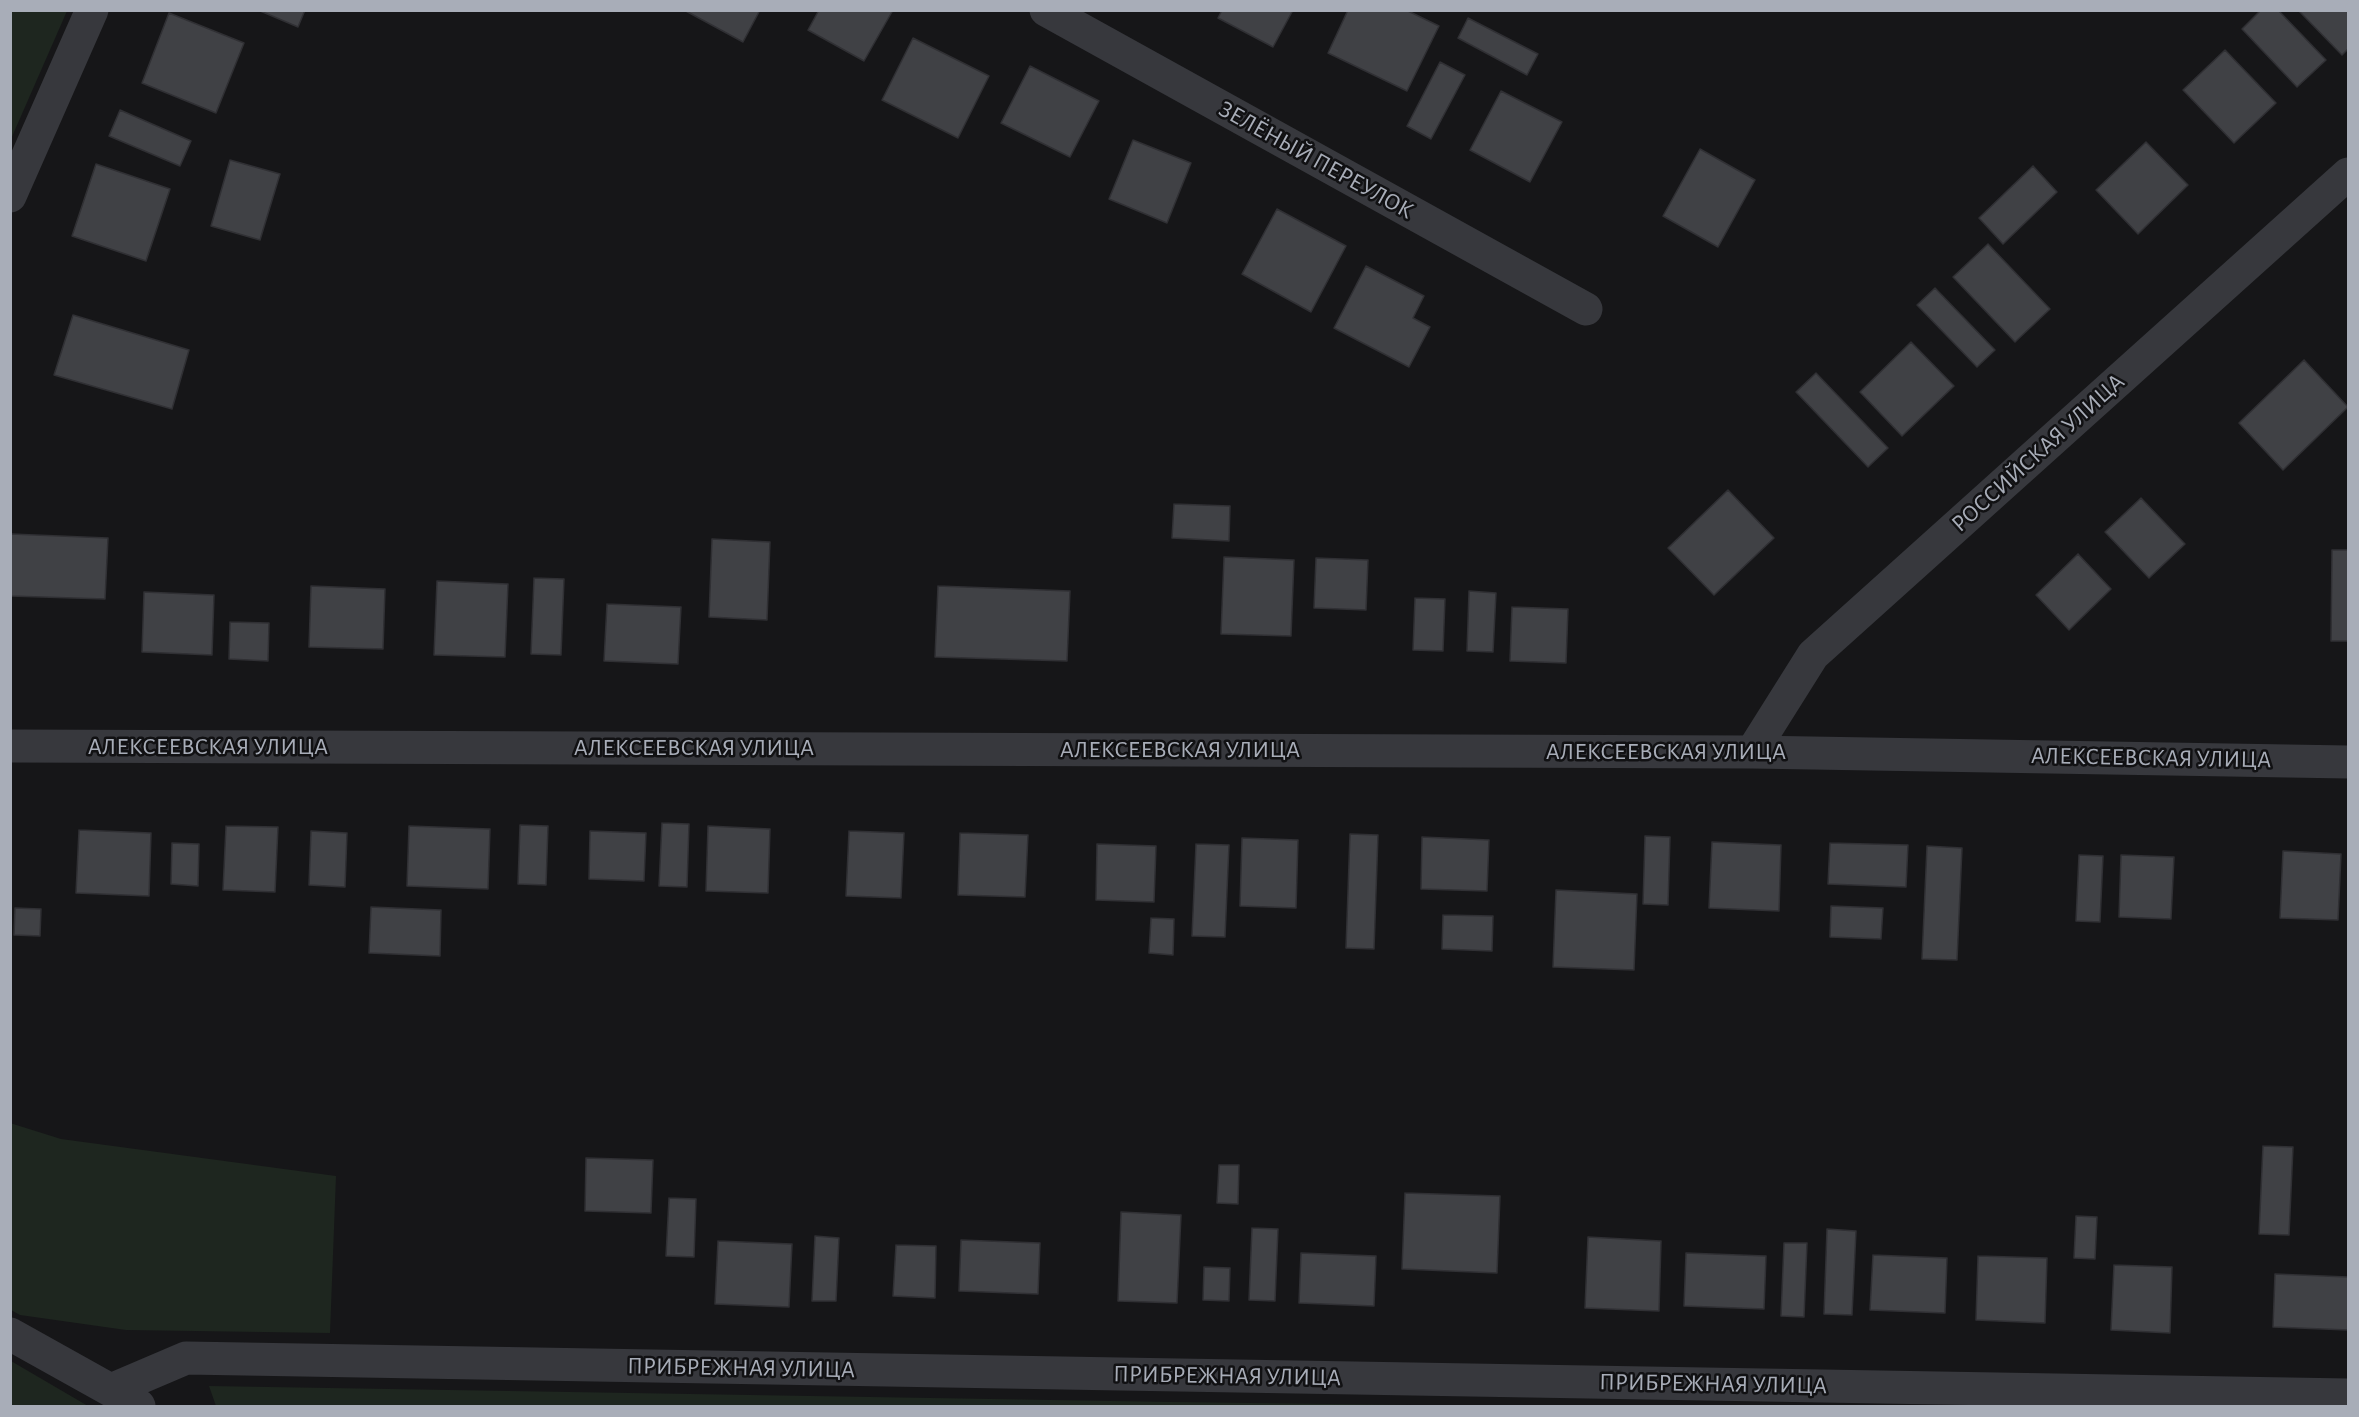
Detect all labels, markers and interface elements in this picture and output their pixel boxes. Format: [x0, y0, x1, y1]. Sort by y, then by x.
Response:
street label: ЗЕЛЁНЫЙ ПЕРЕУЛОК [1214, 94, 1418, 226]
street label: РОССИЙСКАЯ УЛИЦА [1945, 368, 2131, 538]
street label: АЛЕКСЕЕВСКАЯ УЛИЦА [88, 733, 328, 761]
street label: АЛЕКСЕЕВСКАЯ УЛИЦА [574, 734, 814, 762]
street label: АЛЕКСЕЕВСКАЯ УЛИЦА [1060, 736, 1300, 764]
street label: АЛЕКСЕЕВСКАЯ УЛИЦА [1546, 738, 1786, 766]
street label: АЛЕКСЕЕВСКАЯ УЛИЦА [2031, 742, 2271, 774]
street label: ПРИБРЕЖНАЯ УЛИЦА [627, 1352, 855, 1384]
street label: ПРИБРЕЖНАЯ УЛИЦА [1113, 1360, 1341, 1392]
street label: ПРИБРЕЖНАЯ УЛИЦА [1599, 1368, 1827, 1400]

